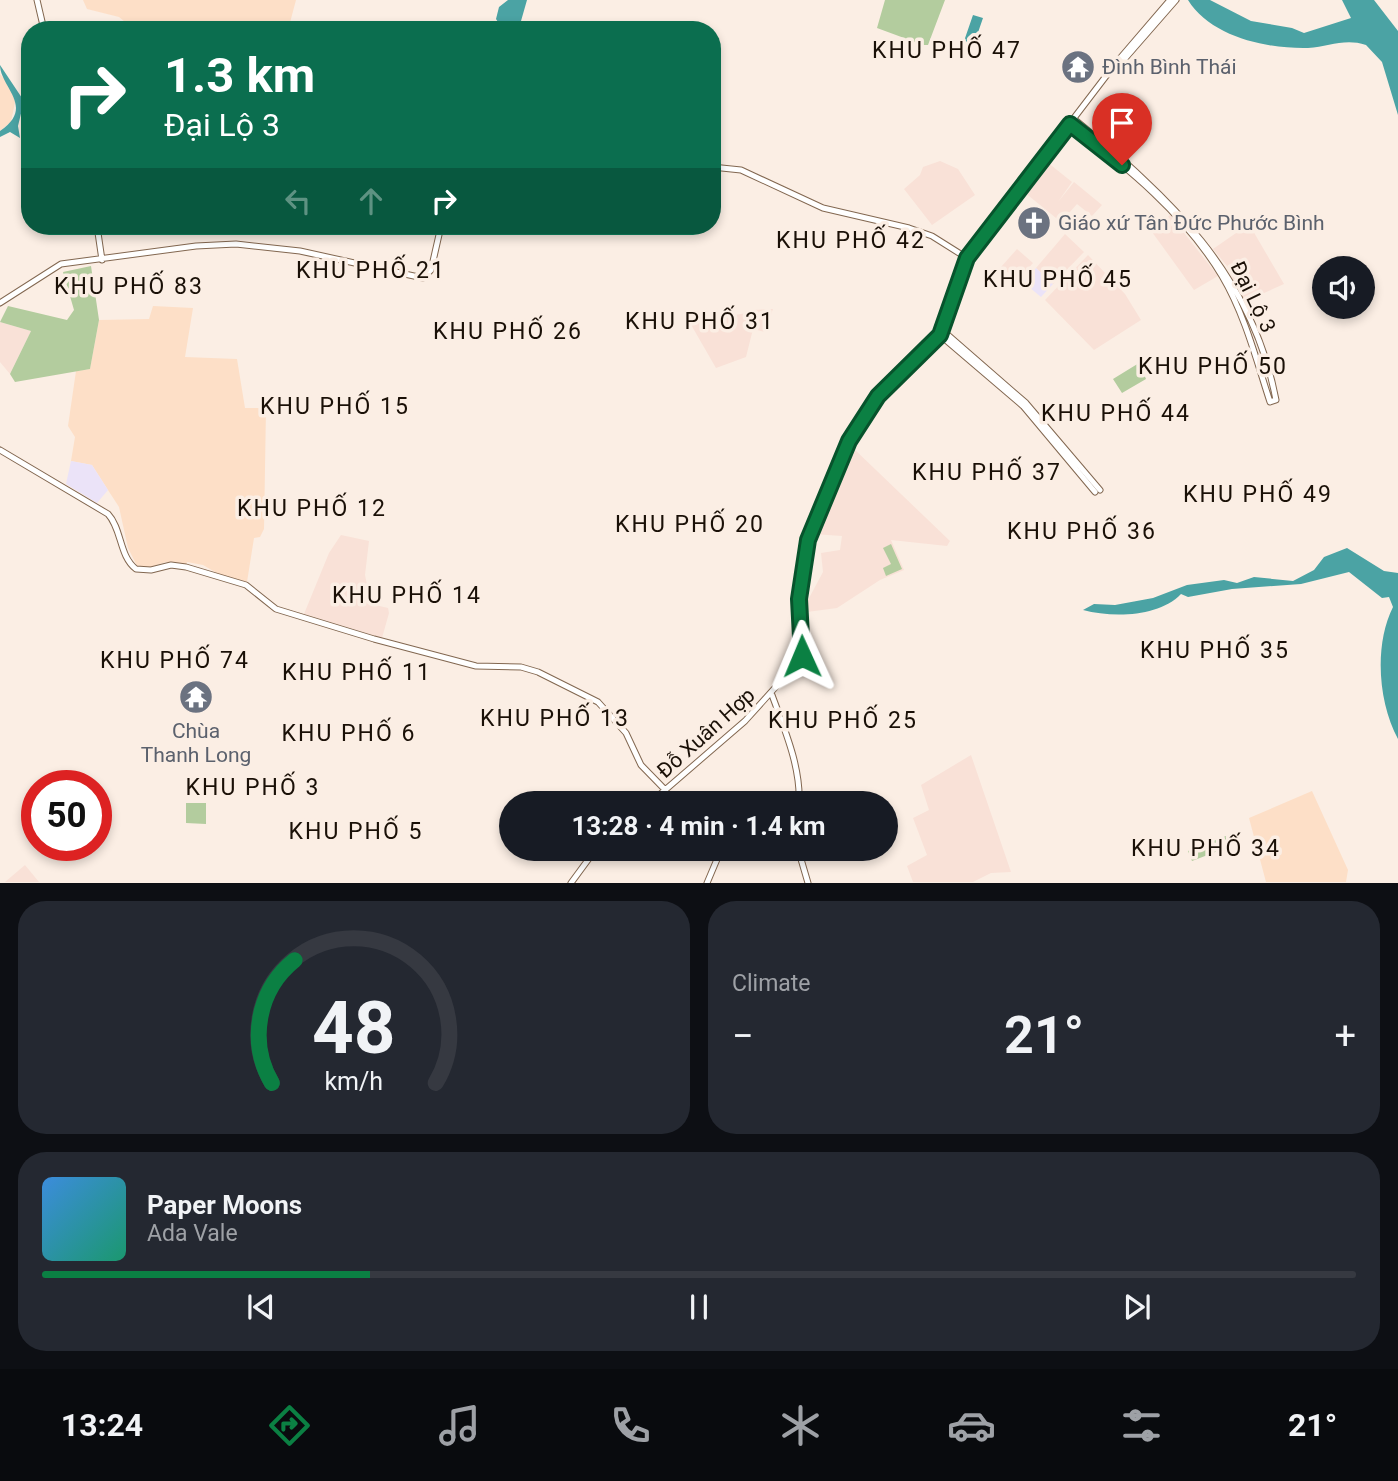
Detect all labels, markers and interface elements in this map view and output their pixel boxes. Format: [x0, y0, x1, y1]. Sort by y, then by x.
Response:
district label: KHU PHỐ 47 [872, 34, 1022, 64]
text: 1.3 km [164, 47, 315, 104]
temple icon: Đình Bình Thái [1059, 48, 1097, 86]
icon: right [49, 49, 140, 140]
place label: Đình Bình Thái [1102, 55, 1237, 79]
pin [1092, 93, 1152, 165]
icon: arrive [1103, 104, 1141, 142]
text: Đại Lộ 3 [164, 106, 280, 144]
icon: left [279, 182, 317, 220]
icon: ahead [352, 182, 390, 220]
icon: right [425, 182, 463, 220]
church icon: Giáo xứ Tân Đức Phước Bình [1015, 204, 1053, 242]
place label: Giáo xứ Tân Đức Phước Bình [1058, 211, 1325, 235]
district label: KHU PHỐ 42 [776, 224, 926, 254]
district label: KHU PHỐ 21 [296, 254, 446, 284]
map controls [1312, 256, 1375, 319]
button: sound [1312, 256, 1375, 319]
street label: Đại Lộ 3 [1226, 258, 1280, 336]
district label: KHU PHỐ 45 [983, 263, 1133, 293]
district label: KHU PHỐ 83 [54, 270, 204, 300]
district label: KHU PHỐ 31 [625, 305, 775, 335]
district label: KHU PHỐ 26 [433, 315, 583, 345]
district label: KHU PHỐ 50 [1138, 350, 1288, 380]
district label: KHU PHỐ 15 [260, 390, 410, 420]
district label: KHU PHỐ 44 [1041, 397, 1191, 427]
district label: KHU PHỐ 37 [912, 456, 1062, 486]
district label: KHU PHỐ 49 [1183, 478, 1333, 508]
district label: KHU PHỐ 12 [237, 492, 387, 522]
district label: KHU PHỐ 20 [615, 508, 765, 538]
district label: KHU PHỐ 36 [1007, 515, 1157, 545]
district label: KHU PHỐ 14 [332, 579, 482, 609]
position arrow [765, 619, 839, 693]
district label: KHU PHỐ 35 [1140, 634, 1290, 664]
district label: KHU PHỐ 74 [100, 644, 250, 674]
district label: KHU PHỐ 11 [282, 656, 432, 686]
temple icon: Chùa Thanh Long [177, 678, 215, 716]
street label: Đỗ Xuân Hợp [652, 683, 760, 783]
district label: KHU PHỐ 13 [480, 702, 630, 732]
district label: KHU PHỐ 25 [768, 704, 918, 734]
district label: KHU PHỐ 6 [282, 717, 416, 747]
place label: Chùa Thanh Long [141, 719, 251, 767]
speed limit sign: 50 [21, 770, 112, 861]
district label: KHU PHỐ 3 [186, 771, 320, 801]
text: 13:28 · 4 min · 1.4 km [571, 811, 826, 841]
district label: KHU PHỐ 5 [289, 815, 423, 845]
district label: KHU PHỐ 34 [1131, 832, 1281, 862]
text: Climate [732, 970, 811, 997]
text: 48 [312, 986, 396, 1072]
text: 21° [1004, 1005, 1084, 1066]
text: − [732, 1014, 754, 1058]
text: + [1334, 1014, 1356, 1058]
text: km/h [325, 1067, 383, 1096]
text: Paper Moons [147, 1190, 302, 1220]
text: Ada Vale [147, 1220, 238, 1247]
icon: previous [242, 1288, 280, 1326]
icon: pause [680, 1288, 718, 1326]
icon: next [1118, 1288, 1156, 1326]
icon: directions [265, 1401, 314, 1450]
icon: music [435, 1401, 484, 1450]
icon: phone [606, 1401, 655, 1450]
icon: climate [776, 1401, 825, 1450]
icon: car [947, 1401, 996, 1450]
icon: filters [1117, 1401, 1166, 1450]
text: 13:24 [61, 1406, 143, 1444]
text: 21° [1288, 1406, 1337, 1444]

